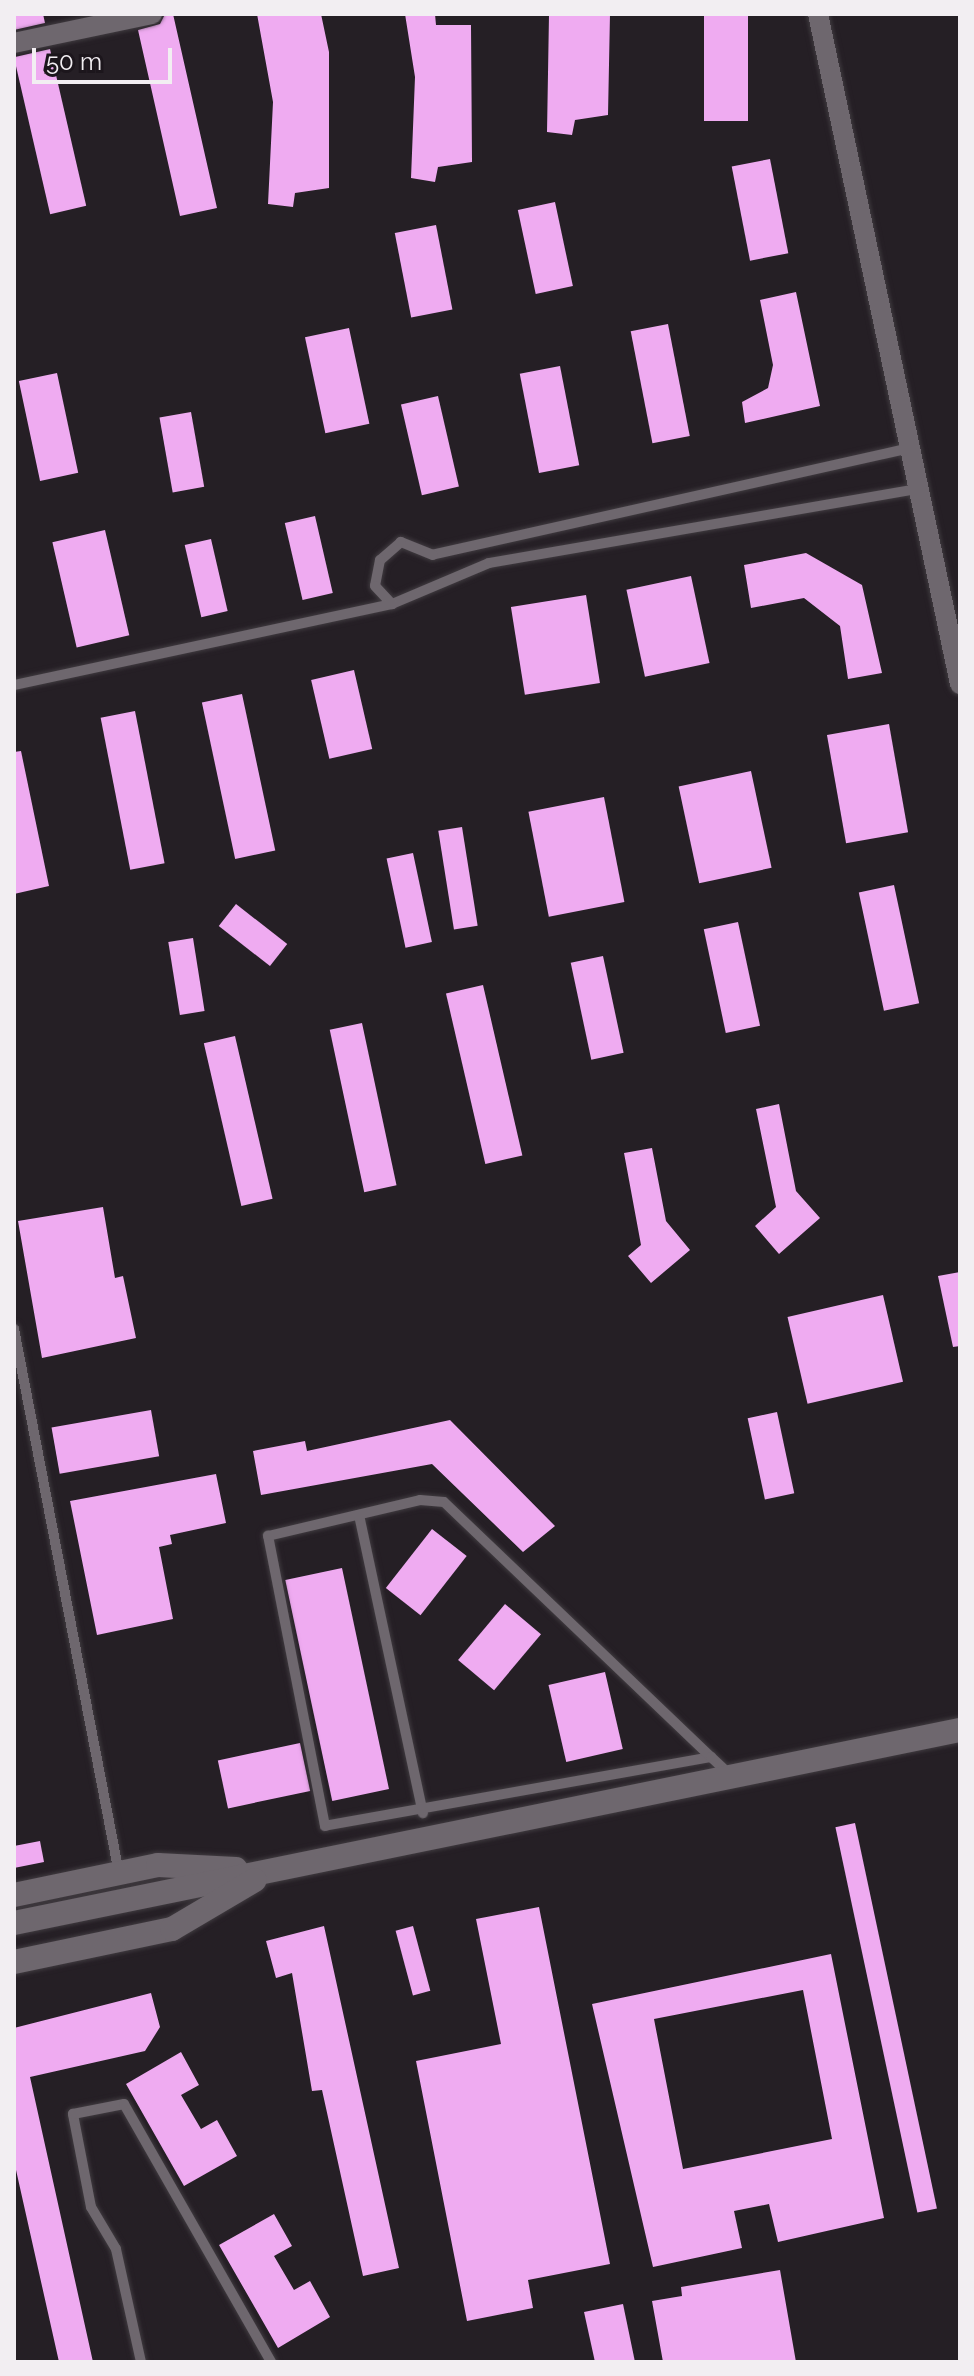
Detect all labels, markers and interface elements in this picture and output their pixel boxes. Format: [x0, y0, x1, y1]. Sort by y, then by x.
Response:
scale bar [36, 32, 176, 82]
text: 50 m [46, 47, 102, 76]

